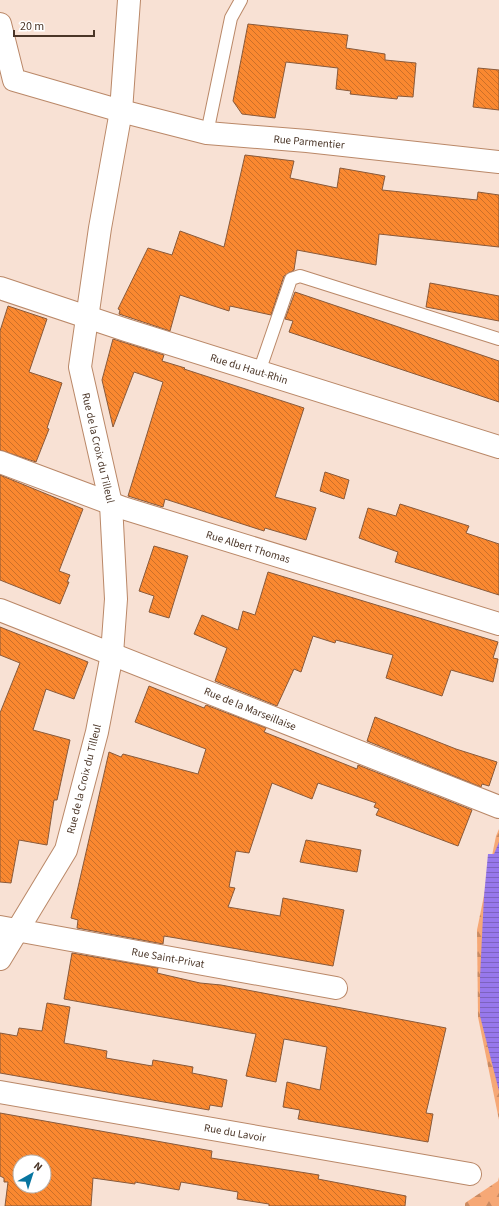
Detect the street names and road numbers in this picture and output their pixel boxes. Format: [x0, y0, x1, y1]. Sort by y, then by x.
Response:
street label: Rue Parmentier [273, 131, 345, 153]
street label: Rue du Haut-Rhin [208, 350, 290, 388]
street label: Rue de la Croix du Tilleul [78, 391, 118, 505]
street label: Rue Albert Thomas [204, 527, 292, 567]
street label: Rue de la Marseillaise [202, 684, 299, 735]
street label: Rue de la Croix du Tilleul [63, 722, 105, 835]
street label: Rue Saint-Privat [130, 944, 206, 972]
street label: Rue du Lavoir [203, 1120, 267, 1146]

